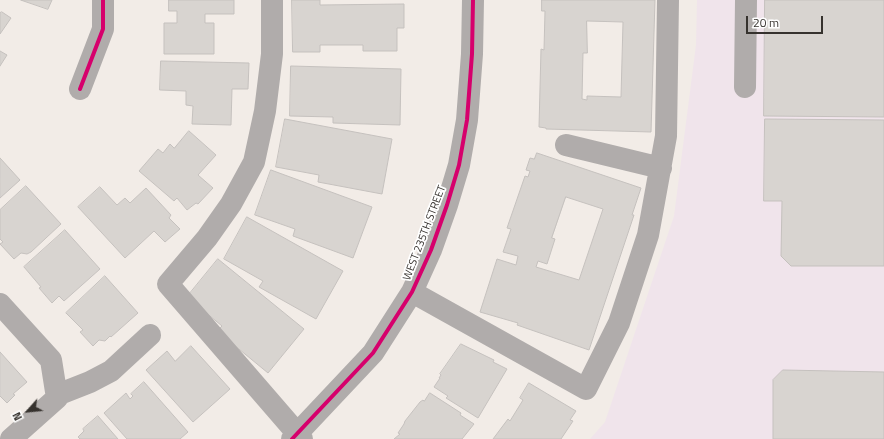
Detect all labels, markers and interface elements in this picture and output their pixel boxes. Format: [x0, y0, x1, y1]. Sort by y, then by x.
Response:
scale bar [748, 8, 825, 34]
text: 20 m [753, 13, 779, 32]
street label: WEST 235TH STREET [401, 184, 449, 282]
north arrow [8, 391, 48, 431]
text: N [8, 409, 26, 423]

